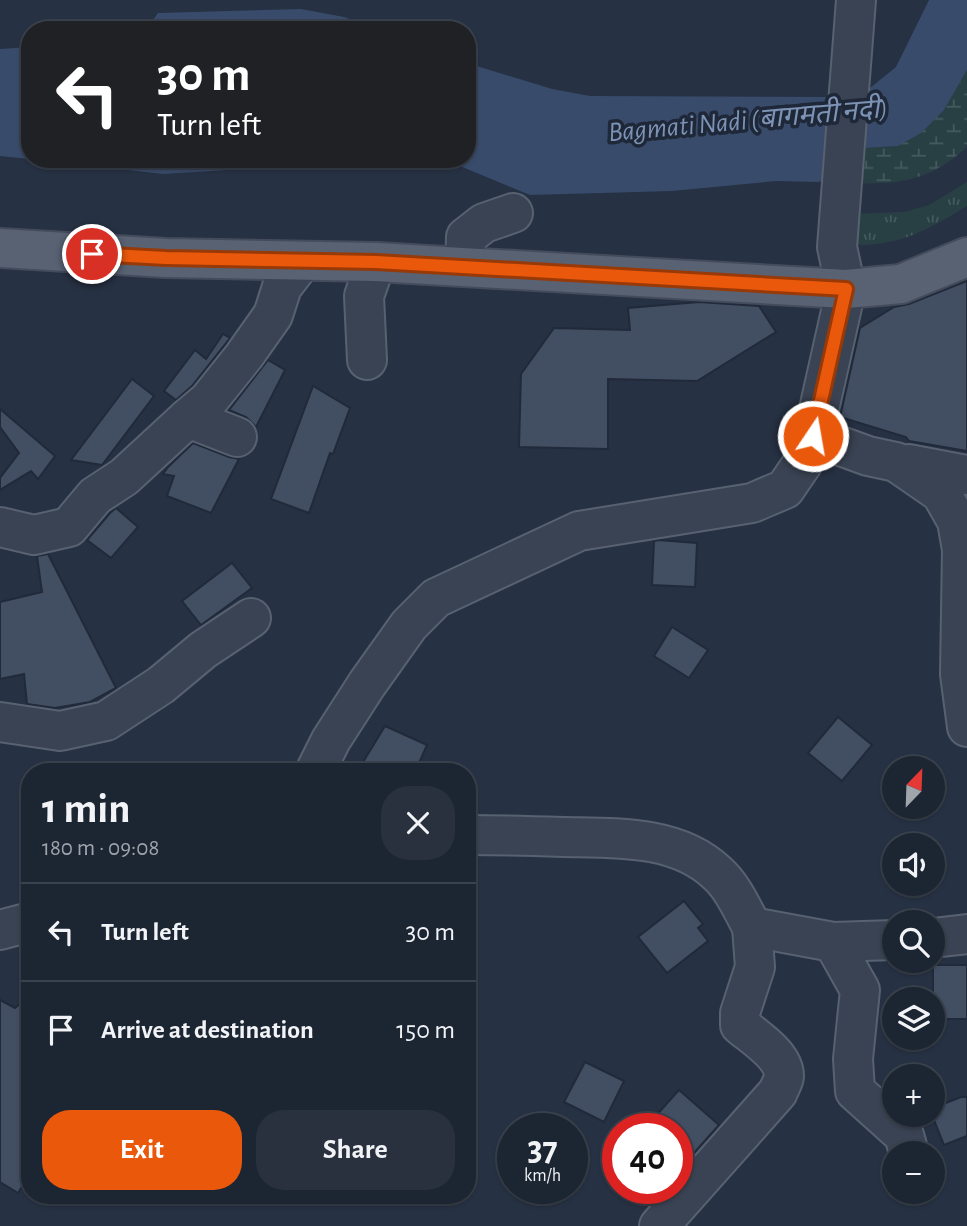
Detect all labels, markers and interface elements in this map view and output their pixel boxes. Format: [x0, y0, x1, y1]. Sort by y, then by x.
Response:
icon: left [42, 49, 133, 140]
text: 30 m [157, 51, 251, 100]
water label: Bagmati Nadi (बागमती नदी) [607, 91, 889, 147]
text: Turn left [157, 109, 261, 141]
pin [62, 224, 122, 284]
icon: arrive [73, 235, 111, 273]
position arrow [776, 399, 850, 473]
north arrow [882, 756, 945, 819]
map controls [882, 756, 945, 1204]
button: close [381, 786, 455, 860]
text: 1 min [42, 788, 131, 830]
button: sound [882, 833, 945, 896]
text: 180 m · 09:08 [42, 837, 159, 860]
button: search [882, 910, 945, 973]
icon: left [42, 913, 80, 951]
text: Turn left [101, 919, 189, 945]
text: 30 m [405, 919, 455, 945]
button: layers [882, 987, 945, 1050]
icon: arrive [42, 1011, 80, 1049]
text: Arrive at destination [101, 1017, 314, 1043]
text: 150 m [396, 1017, 455, 1043]
button: + [882, 1064, 945, 1127]
button: Exit [42, 1110, 242, 1190]
button: Share [256, 1110, 455, 1190]
speed limit sign: 40 [602, 1113, 693, 1204]
text: 37 [527, 1132, 558, 1167]
button: − [882, 1141, 945, 1204]
text: km/h [524, 1167, 561, 1185]

